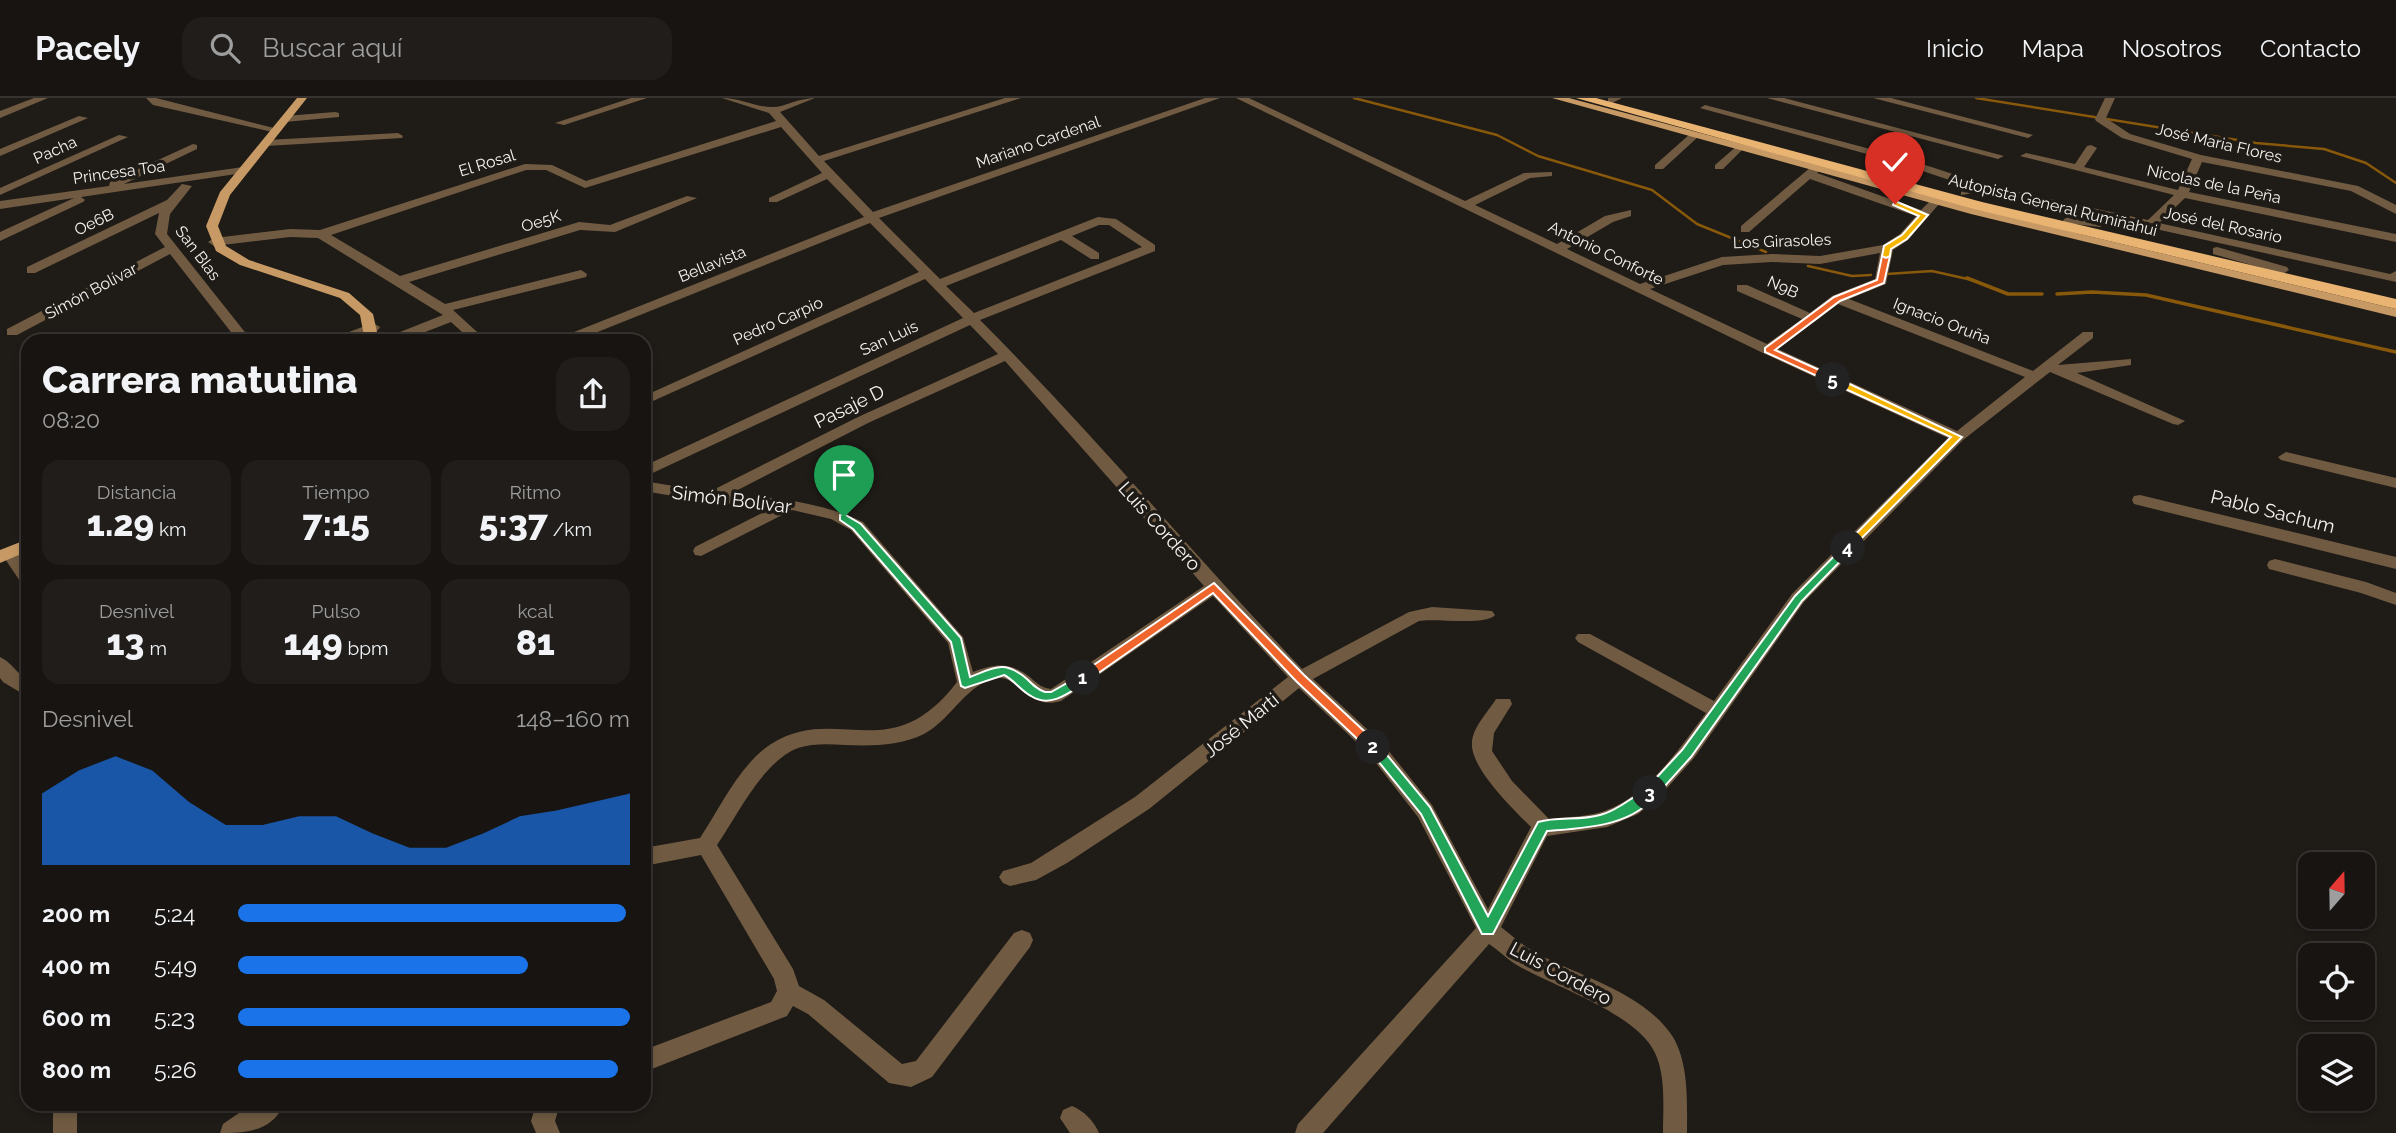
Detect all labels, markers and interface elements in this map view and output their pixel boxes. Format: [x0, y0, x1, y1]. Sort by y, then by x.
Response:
search box [182, 17, 672, 80]
text: Pacely [35, 29, 140, 68]
icon: search [206, 29, 244, 67]
text: Buscar aquí [262, 33, 403, 63]
text: Inicio [1926, 34, 1984, 63]
text: Mapa [2022, 34, 2084, 63]
text: Nosotros [2122, 34, 2222, 63]
text: Contacto [2260, 34, 2361, 63]
street label: Mariano Cardenal [973, 112, 1103, 172]
street label: José Maria Flores [2154, 119, 2284, 167]
street label: Pacha [30, 132, 80, 168]
pin [1865, 132, 1925, 204]
icon: check [1876, 143, 1914, 181]
street label: El Rosal [456, 145, 518, 181]
street label: Princesa Toa [72, 156, 166, 188]
street label: Nicolas de la Peña [2145, 160, 2283, 208]
street label: Autopista General Rumiñahui [1947, 170, 2159, 240]
street label: José del Rosario [2162, 203, 2284, 247]
street label: Oe6B [71, 204, 117, 240]
street label: Oe5K [519, 206, 564, 236]
street label: Antonio Conforte [1545, 217, 1667, 289]
street label: San Blas [171, 222, 225, 284]
street label: Los Girasoles [1732, 230, 1832, 252]
street label: Bellavista [676, 242, 748, 286]
street label: Simón Bolívar [42, 259, 141, 323]
street label: N9B [1764, 272, 1802, 302]
street label: Pedro Carpio [730, 293, 826, 349]
street label: Ignacio Oruña [1891, 294, 1993, 348]
street label: San Luis [857, 316, 921, 360]
text: Carrera matutina [42, 357, 357, 402]
button: share [556, 357, 630, 431]
pin: 5 [1815, 362, 1850, 398]
text: 5 [1827, 368, 1838, 390]
street label: Pasaje D [810, 380, 888, 432]
text: 08:20 [42, 406, 100, 433]
pin [814, 445, 874, 517]
icon: arrive [825, 456, 863, 494]
street label: Luis Cordero [1114, 477, 1206, 575]
text: Distancia [97, 481, 176, 503]
text: Tiempo [302, 481, 370, 503]
text: Ritmo [510, 481, 561, 503]
street label: Simón Bolívar [671, 481, 793, 517]
street label: Pablo Sachum [2209, 485, 2337, 537]
text: 1.29 [87, 503, 154, 544]
text: 7:15 [302, 503, 370, 544]
text: 5:37 [479, 503, 548, 544]
text: km [154, 518, 187, 540]
text: /km [548, 518, 592, 540]
pin: 4 [1830, 531, 1866, 566]
text: 4 [1842, 536, 1853, 558]
text: Desnivel [99, 600, 174, 622]
text: Pulso [312, 600, 360, 622]
text: kcal [518, 600, 553, 622]
text: 13 [106, 622, 145, 663]
text: 149 [284, 622, 343, 663]
text: 81 [516, 622, 555, 663]
text: m [145, 637, 167, 659]
text: bpm [343, 637, 388, 659]
pin: 1 [1066, 660, 1100, 696]
text: 1 [1078, 666, 1087, 688]
street label: José Marti [1199, 688, 1283, 762]
text: Desnivel [42, 705, 133, 732]
text: 148–160 m [516, 705, 630, 732]
pin: 2 [1356, 730, 1390, 764]
text: 2 [1367, 735, 1378, 757]
pin: 3 [1632, 776, 1668, 810]
text: 3 [1644, 781, 1655, 803]
north arrow [2298, 852, 2375, 929]
map controls [2298, 852, 2375, 1111]
text: 200 m [42, 900, 110, 927]
text: 5:24 [154, 900, 195, 927]
street label: Luis Cordero [1506, 937, 1616, 1009]
button: locate [2298, 943, 2375, 1020]
text: 400 m [42, 952, 110, 979]
text: 5:49 [154, 952, 197, 979]
text: 600 m [42, 1004, 111, 1031]
text: 5:23 [154, 1004, 195, 1031]
button: layers [2298, 1034, 2375, 1111]
text: 800 m [42, 1056, 111, 1083]
text: 5:26 [154, 1056, 197, 1083]

